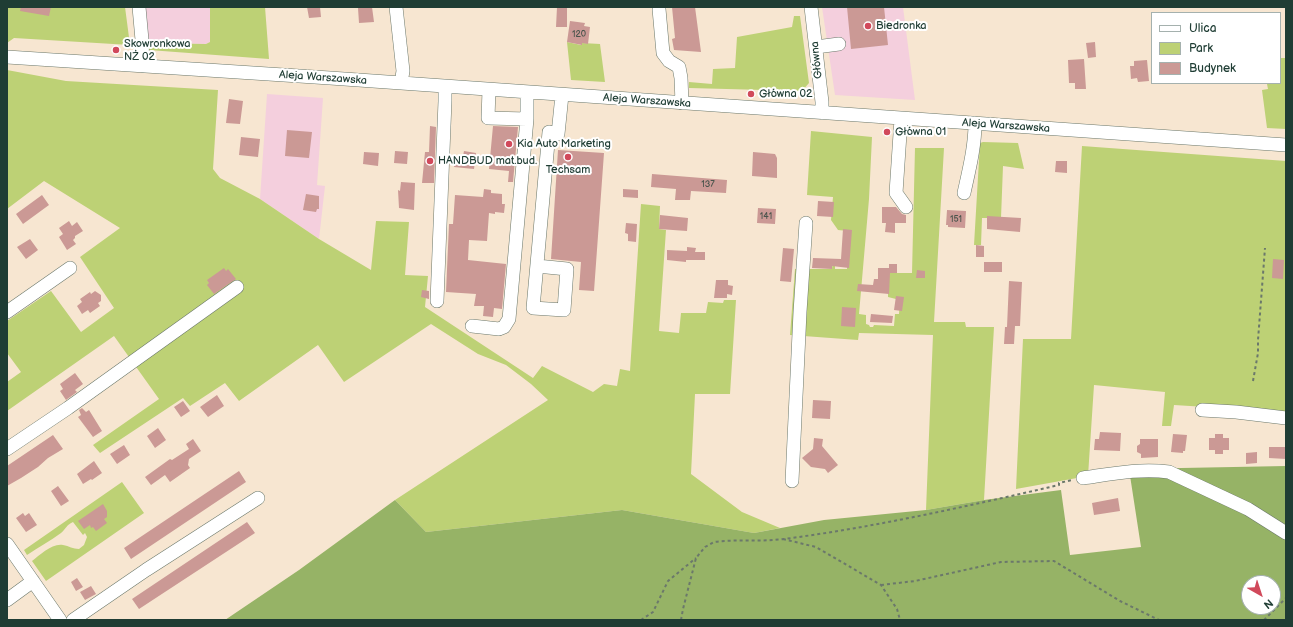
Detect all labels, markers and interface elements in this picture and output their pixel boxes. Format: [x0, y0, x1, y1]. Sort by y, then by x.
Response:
legend [1151, 12, 1281, 84]
place label: Biedronka [876, 19, 927, 33]
marker: Biedronka [863, 21, 873, 31]
text: Ulica [1189, 21, 1216, 36]
house number: 120 [572, 30, 586, 40]
place label: Skowronkowa NŻ 02 [124, 37, 191, 63]
street label: Główna [808, 41, 826, 79]
text: Park [1189, 41, 1213, 56]
marker: Skowronkowa NŻ 02 [111, 45, 121, 55]
text: Budynek [1189, 61, 1236, 76]
street label: Aleja Warszawska [279, 68, 367, 88]
place label: Główna 02 [759, 87, 813, 101]
marker: Główna 02 [746, 89, 756, 99]
street label: Aleja Warszawska [603, 91, 691, 111]
street label: Aleja Warszawska [962, 116, 1050, 136]
place label: Główna 01 [895, 125, 946, 139]
marker: Główna 01 [882, 127, 892, 137]
place label: Kia Auto Marketing [517, 137, 611, 151]
marker: Kia Auto Marketing [504, 139, 514, 149]
marker: Techsam [563, 152, 573, 162]
place label: HANDBUD mat.bud. [438, 154, 537, 168]
marker: HANDBUD mat.bud. [425, 156, 435, 166]
place label: Techsam [546, 163, 590, 177]
house number: 137 [701, 180, 715, 190]
house number: 141 [760, 212, 772, 222]
house number: 151 [950, 215, 962, 225]
north arrow [1241, 575, 1281, 615]
text: N [1261, 596, 1276, 612]

